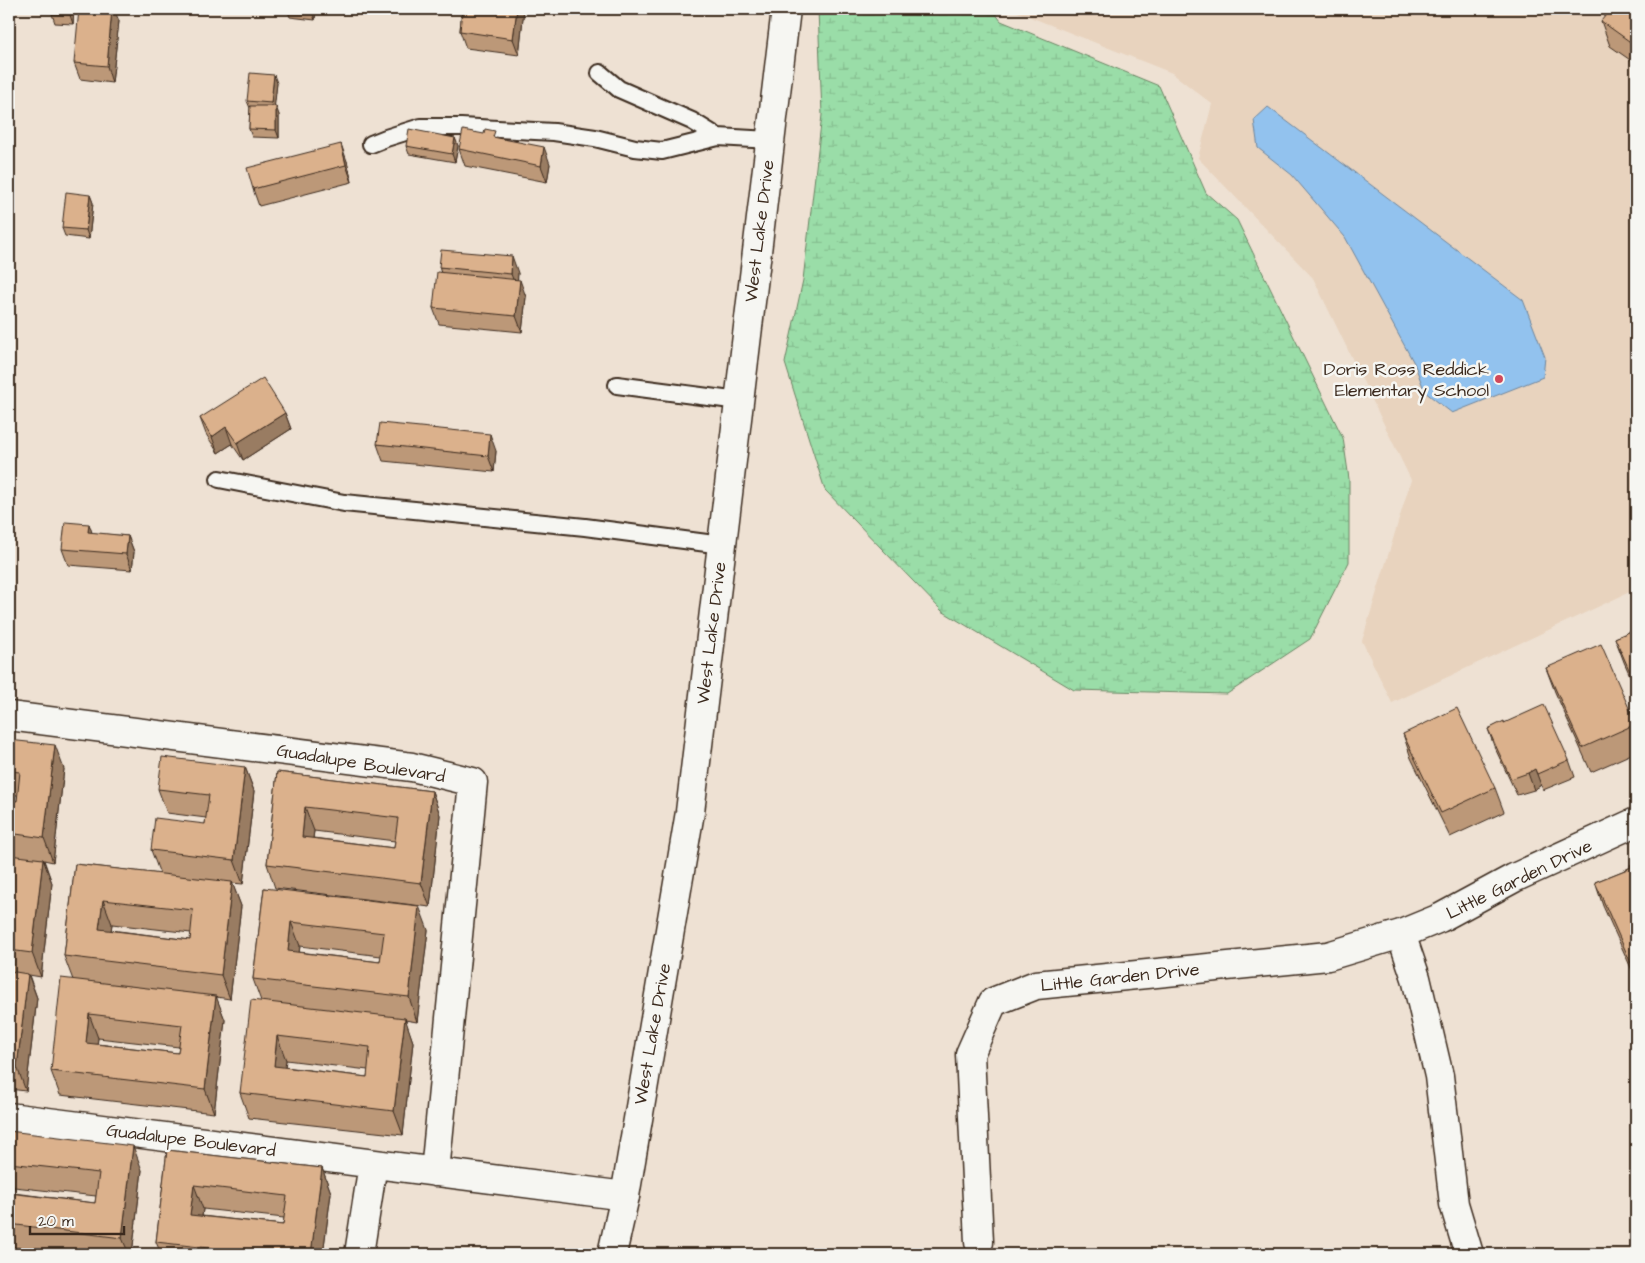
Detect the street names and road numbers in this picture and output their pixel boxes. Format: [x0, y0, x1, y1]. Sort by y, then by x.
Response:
street label: West Lake Drive [738, 158, 781, 304]
street label: West Lake Drive [690, 560, 733, 706]
street label: Guadalupe Boulevard [275, 738, 447, 789]
street label: Little Garden Drive [1442, 833, 1597, 926]
street label: Little Garden Drive [1039, 957, 1201, 998]
street label: West Lake Drive [628, 961, 677, 1107]
street label: Guadalupe Boulevard [105, 1118, 277, 1163]

